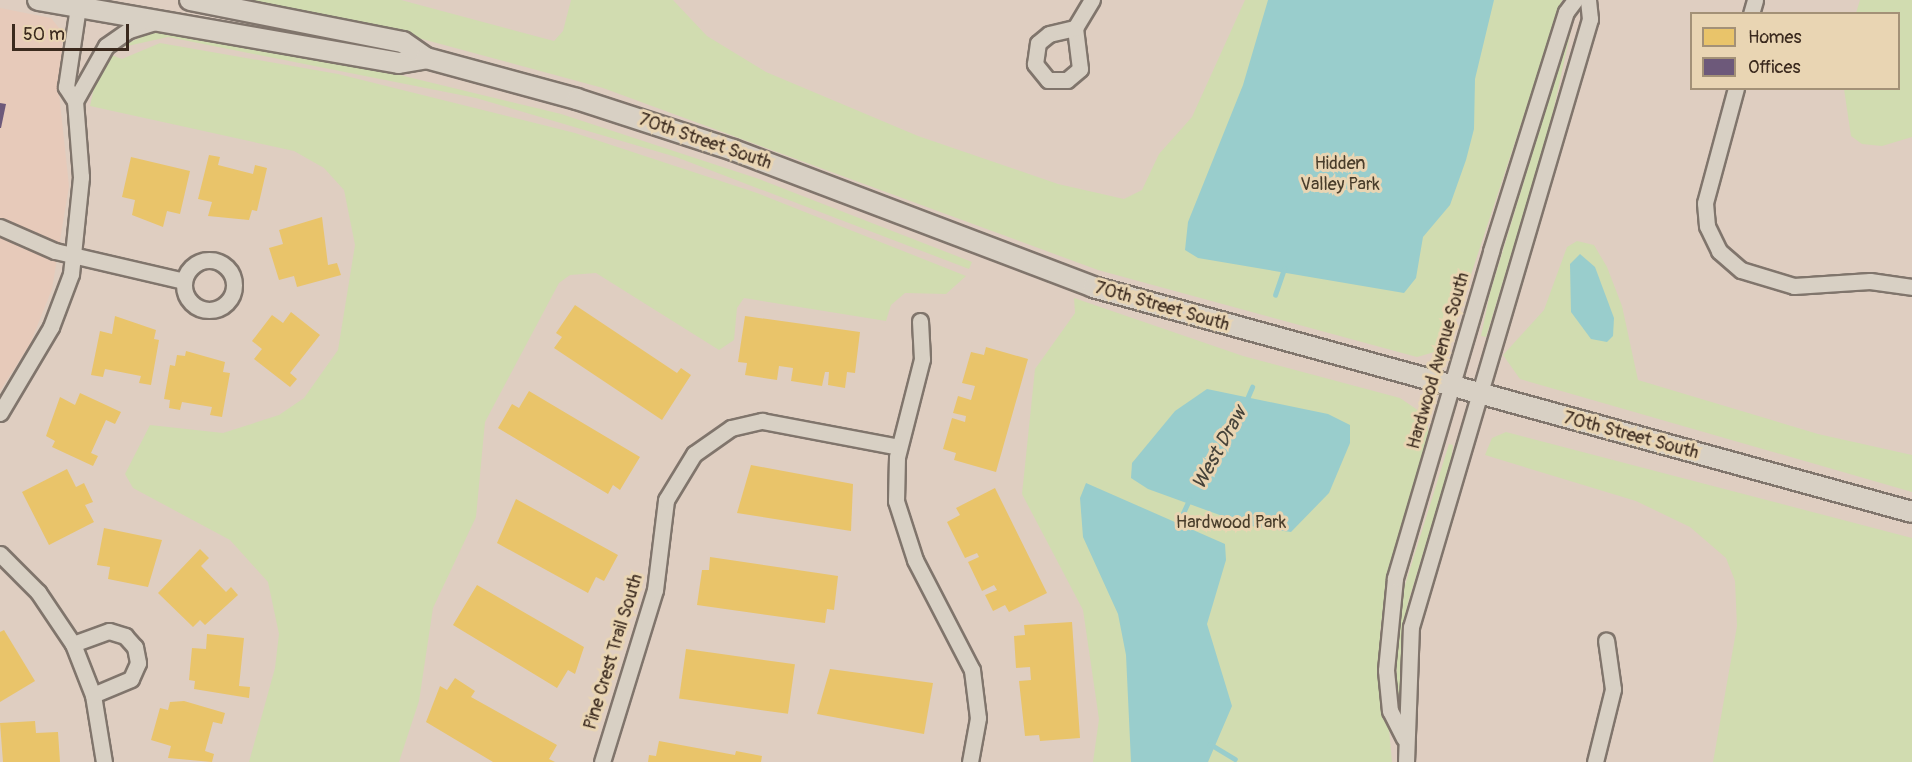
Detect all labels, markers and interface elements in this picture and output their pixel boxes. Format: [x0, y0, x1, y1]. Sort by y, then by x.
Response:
scale bar [15, 12, 132, 50]
legend [1690, 12, 1900, 90]
text: 50 m [23, 23, 65, 46]
text: Homes [1748, 26, 1801, 49]
text: Offices [1748, 56, 1800, 79]
street label: 70th Street South [636, 109, 774, 175]
park label: Hidden Valley Park [1300, 154, 1380, 196]
street label: Hardwood Avenue South [1403, 270, 1475, 452]
street label: 70th Street South [1092, 277, 1232, 337]
water label: West Draw [1187, 402, 1251, 494]
street label: 70th Street South [1561, 408, 1701, 464]
park label: Hardwood Park [1176, 512, 1286, 534]
street label: Pine Crest Trail South [580, 572, 648, 732]

